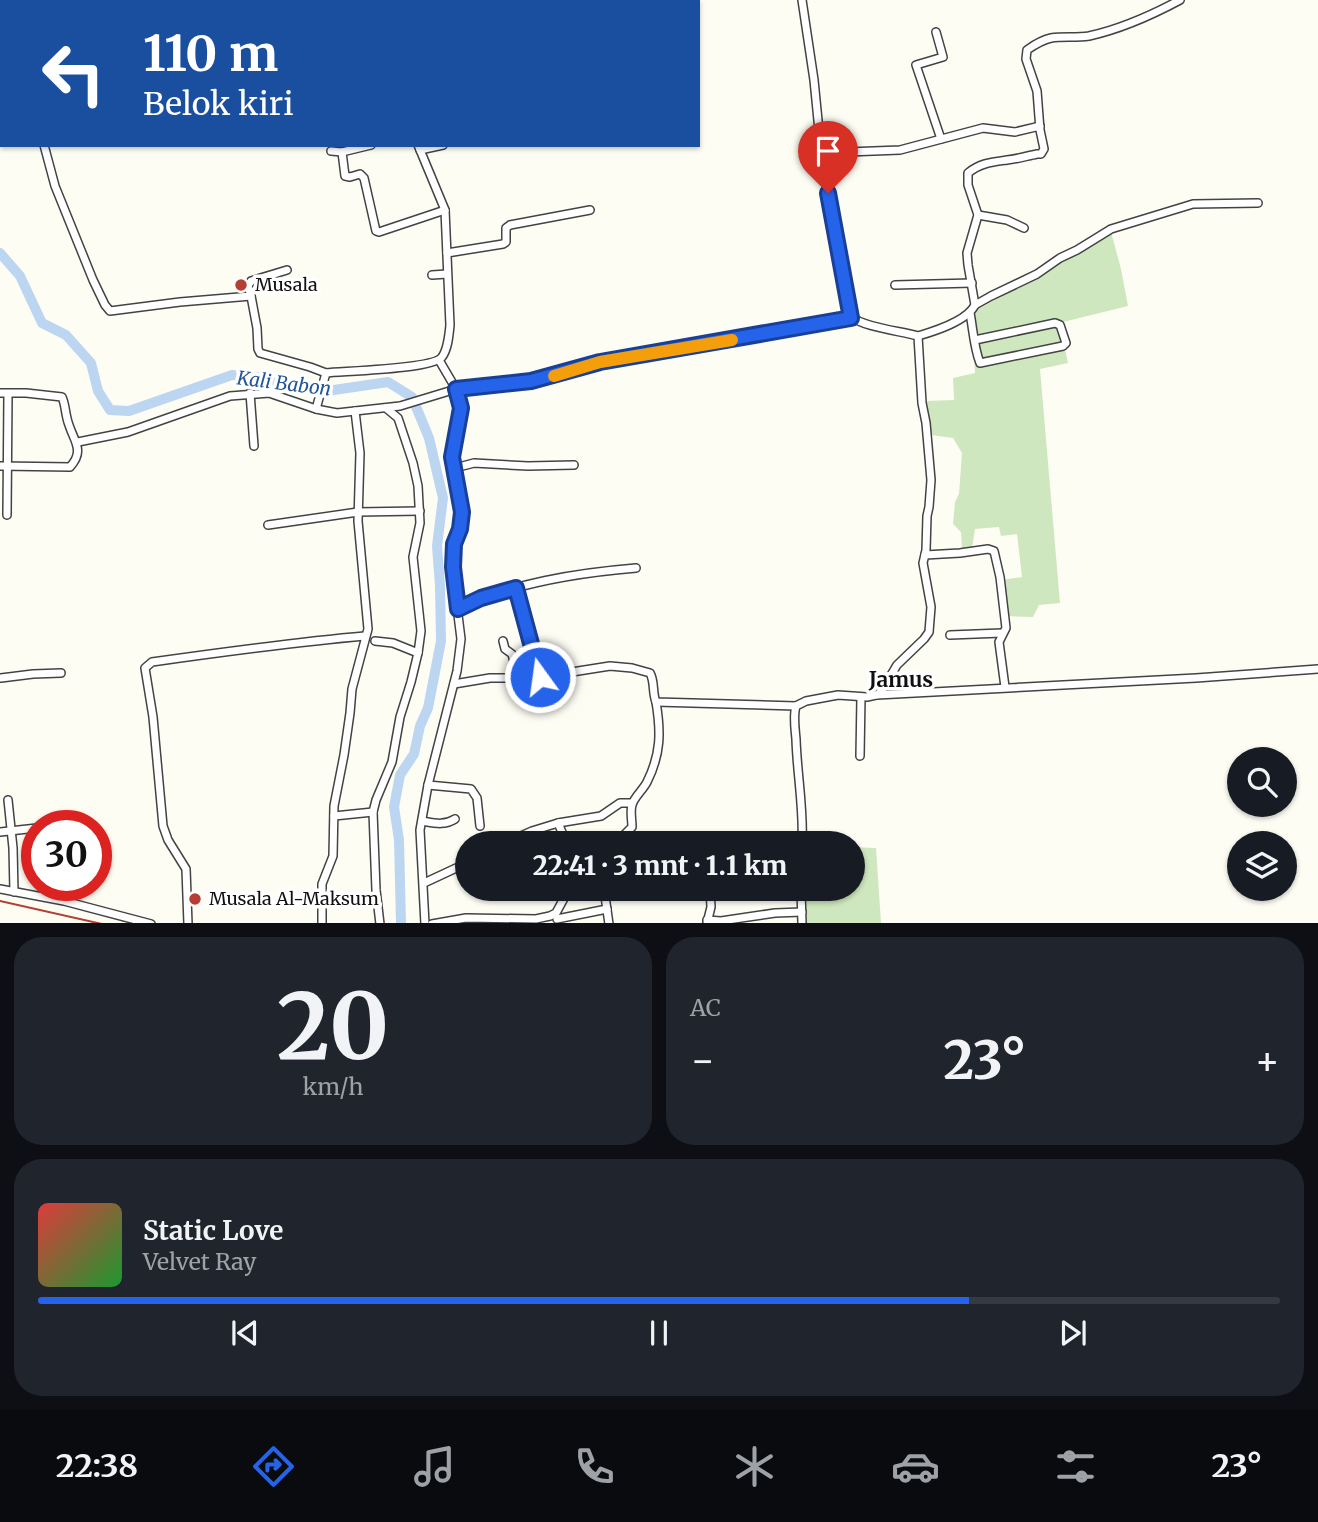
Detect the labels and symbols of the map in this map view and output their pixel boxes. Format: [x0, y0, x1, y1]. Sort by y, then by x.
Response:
pin [798, 121, 858, 193]
place label: Musala [255, 273, 318, 296]
marker: Musala [233, 277, 249, 293]
water label: Kali Babon [235, 365, 332, 401]
position arrow [503, 640, 577, 714]
district label: Jamus [868, 666, 933, 693]
speed limit sign: 30 [21, 810, 112, 901]
place label: Musala Al-Maksum [209, 887, 379, 910]
marker: Musala Al-Maksum [187, 891, 203, 907]

